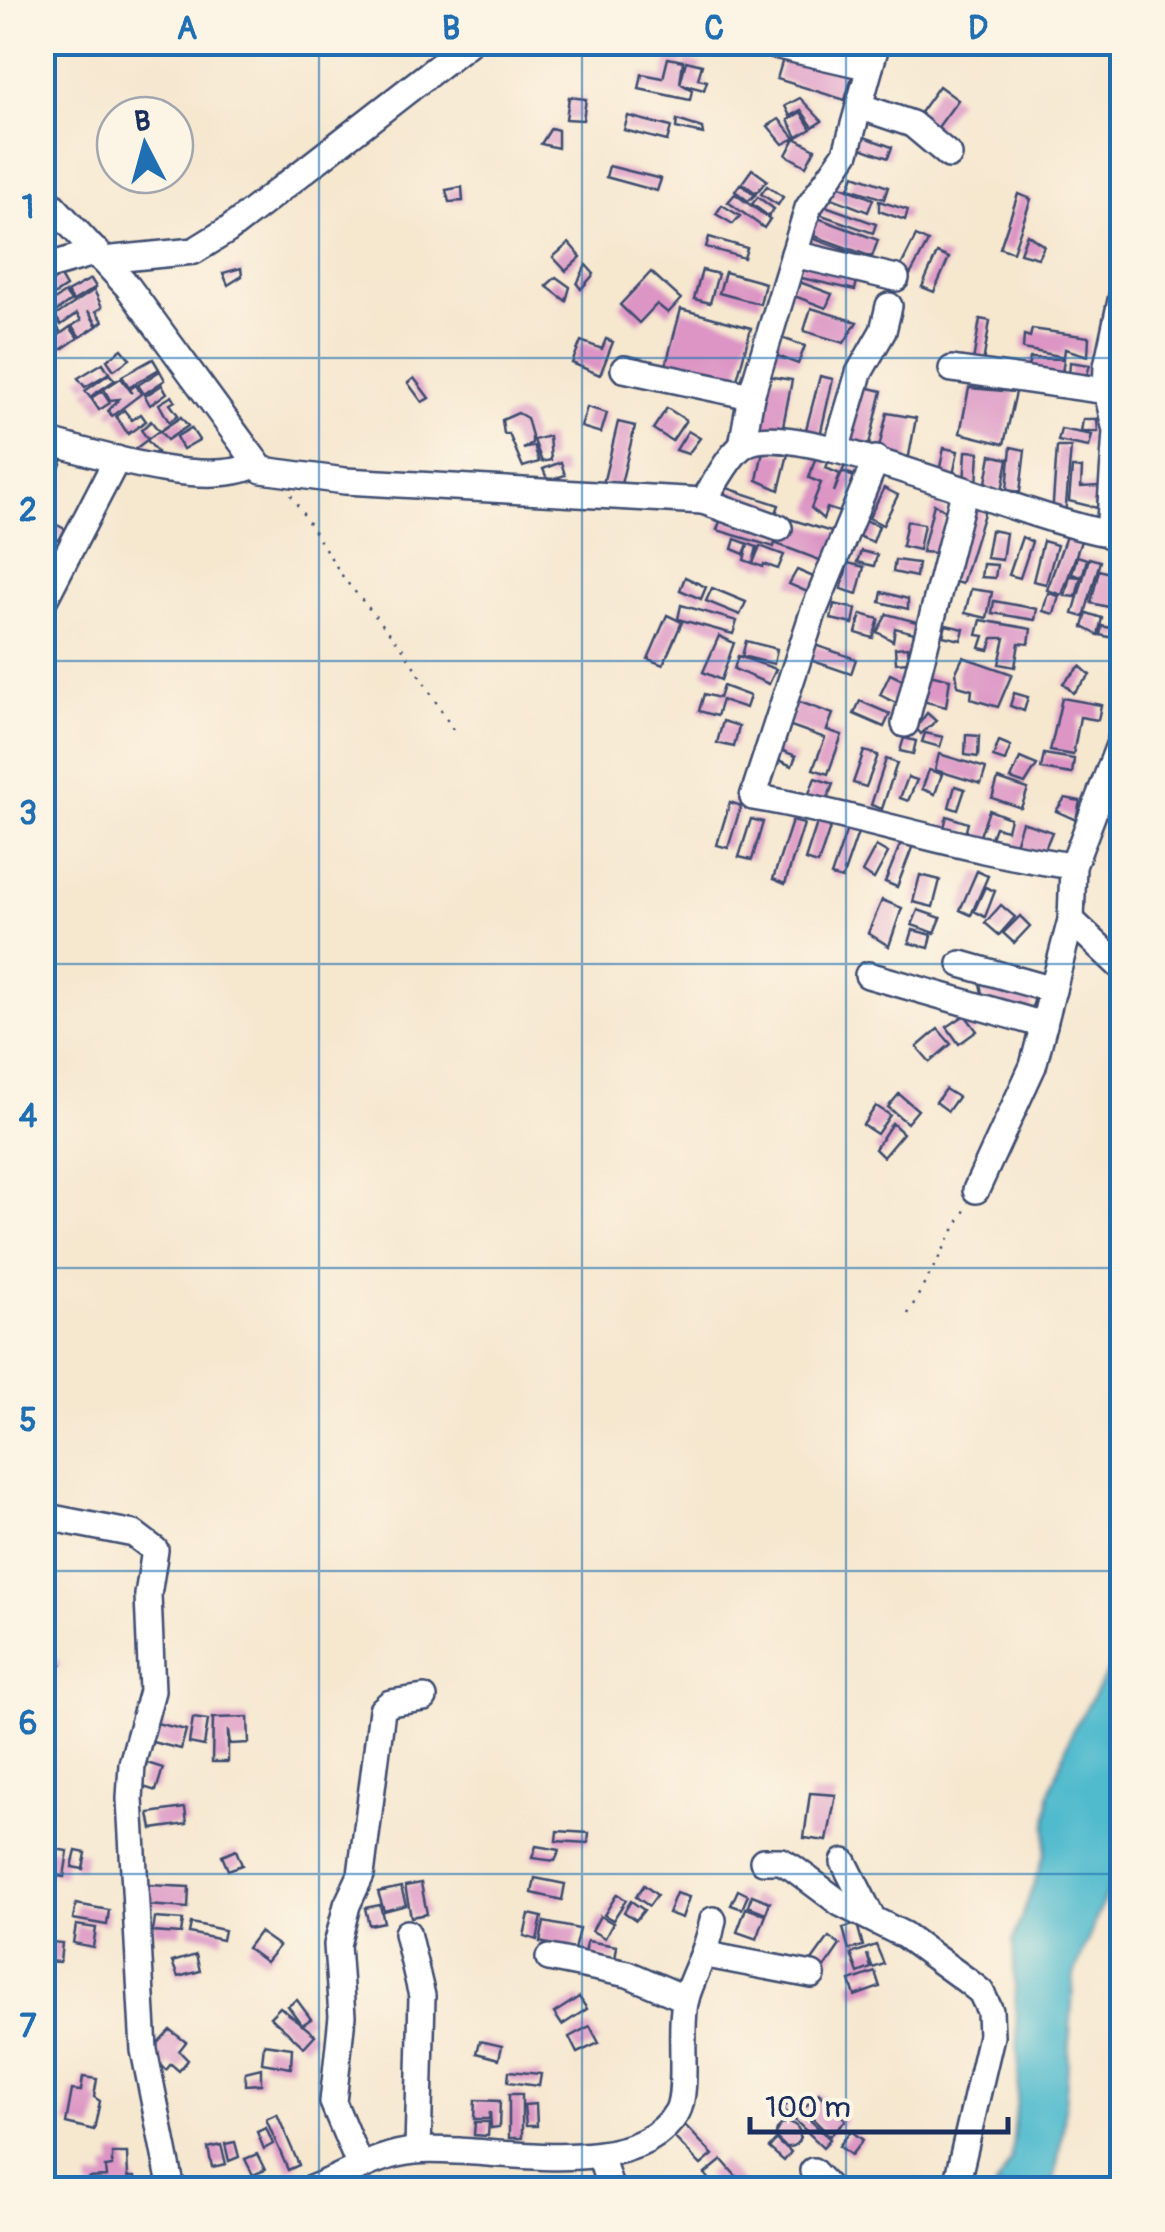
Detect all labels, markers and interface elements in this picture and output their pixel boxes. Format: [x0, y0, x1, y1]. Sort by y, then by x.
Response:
text: A [177, 9, 198, 49]
text: B [442, 9, 460, 49]
text: C [704, 9, 724, 49]
text: D [968, 9, 988, 49]
north arrow [95, 95, 195, 195]
text: B [133, 103, 152, 140]
text: 1 [22, 188, 34, 228]
text: 2 [19, 491, 37, 531]
text: 3 [19, 794, 37, 834]
text: 4 [19, 1097, 38, 1137]
text: 5 [19, 1401, 37, 1441]
text: 6 [19, 1704, 37, 1744]
text: 7 [20, 2007, 37, 2047]
scale bar [750, 2072, 1008, 2134]
text: 100 m [765, 2089, 851, 2126]

